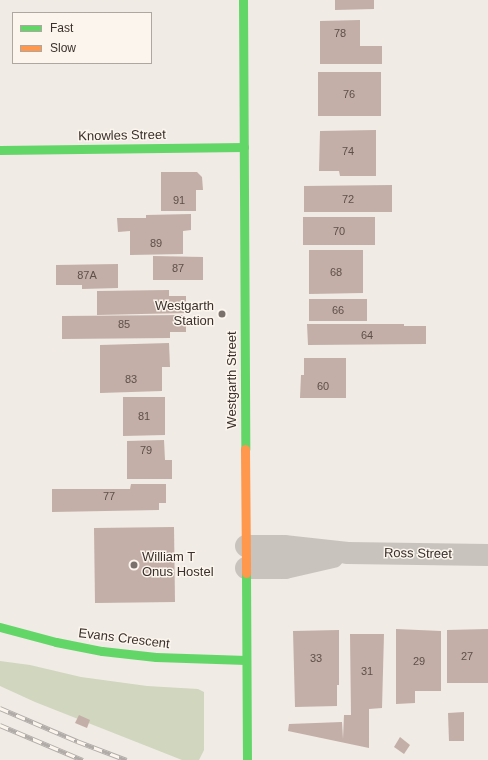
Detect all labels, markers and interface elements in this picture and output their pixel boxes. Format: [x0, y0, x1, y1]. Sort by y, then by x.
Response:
legend [12, 12, 152, 64]
text: Fast [50, 21, 73, 35]
house number: 78 [334, 26, 346, 40]
text: Slow [50, 41, 76, 55]
house number: 76 [343, 87, 355, 101]
street label: Knowles Street [78, 127, 166, 145]
house number: 74 [342, 144, 354, 158]
house number: 72 [342, 192, 354, 206]
house number: 91 [173, 193, 185, 207]
house number: 70 [333, 224, 345, 238]
house number: 89 [150, 236, 162, 250]
house number: 87 [172, 261, 184, 275]
house number: 68 [330, 265, 342, 279]
house number: 87A [77, 268, 97, 282]
place label: Westgarth Station [155, 299, 214, 330]
house number: 66 [332, 303, 344, 317]
marker: Westgarth Station [217, 309, 227, 319]
house number: 85 [118, 317, 130, 331]
house number: 64 [361, 328, 373, 342]
street label: Westgarth Street [224, 331, 240, 429]
house number: 83 [125, 372, 137, 386]
house number: 60 [317, 379, 329, 393]
house number: 81 [138, 409, 150, 423]
house number: 79 [140, 443, 152, 457]
house number: 77 [103, 489, 115, 503]
street label: Ross Street [384, 546, 452, 562]
place label: William T Onus Hostel [142, 550, 214, 581]
marker: William T Onus Hostel [129, 560, 139, 570]
street label: Evans Crescent [78, 626, 170, 652]
house number: 27 [461, 649, 473, 663]
house number: 33 [310, 651, 322, 665]
house number: 29 [413, 654, 425, 668]
house number: 31 [361, 664, 373, 678]

